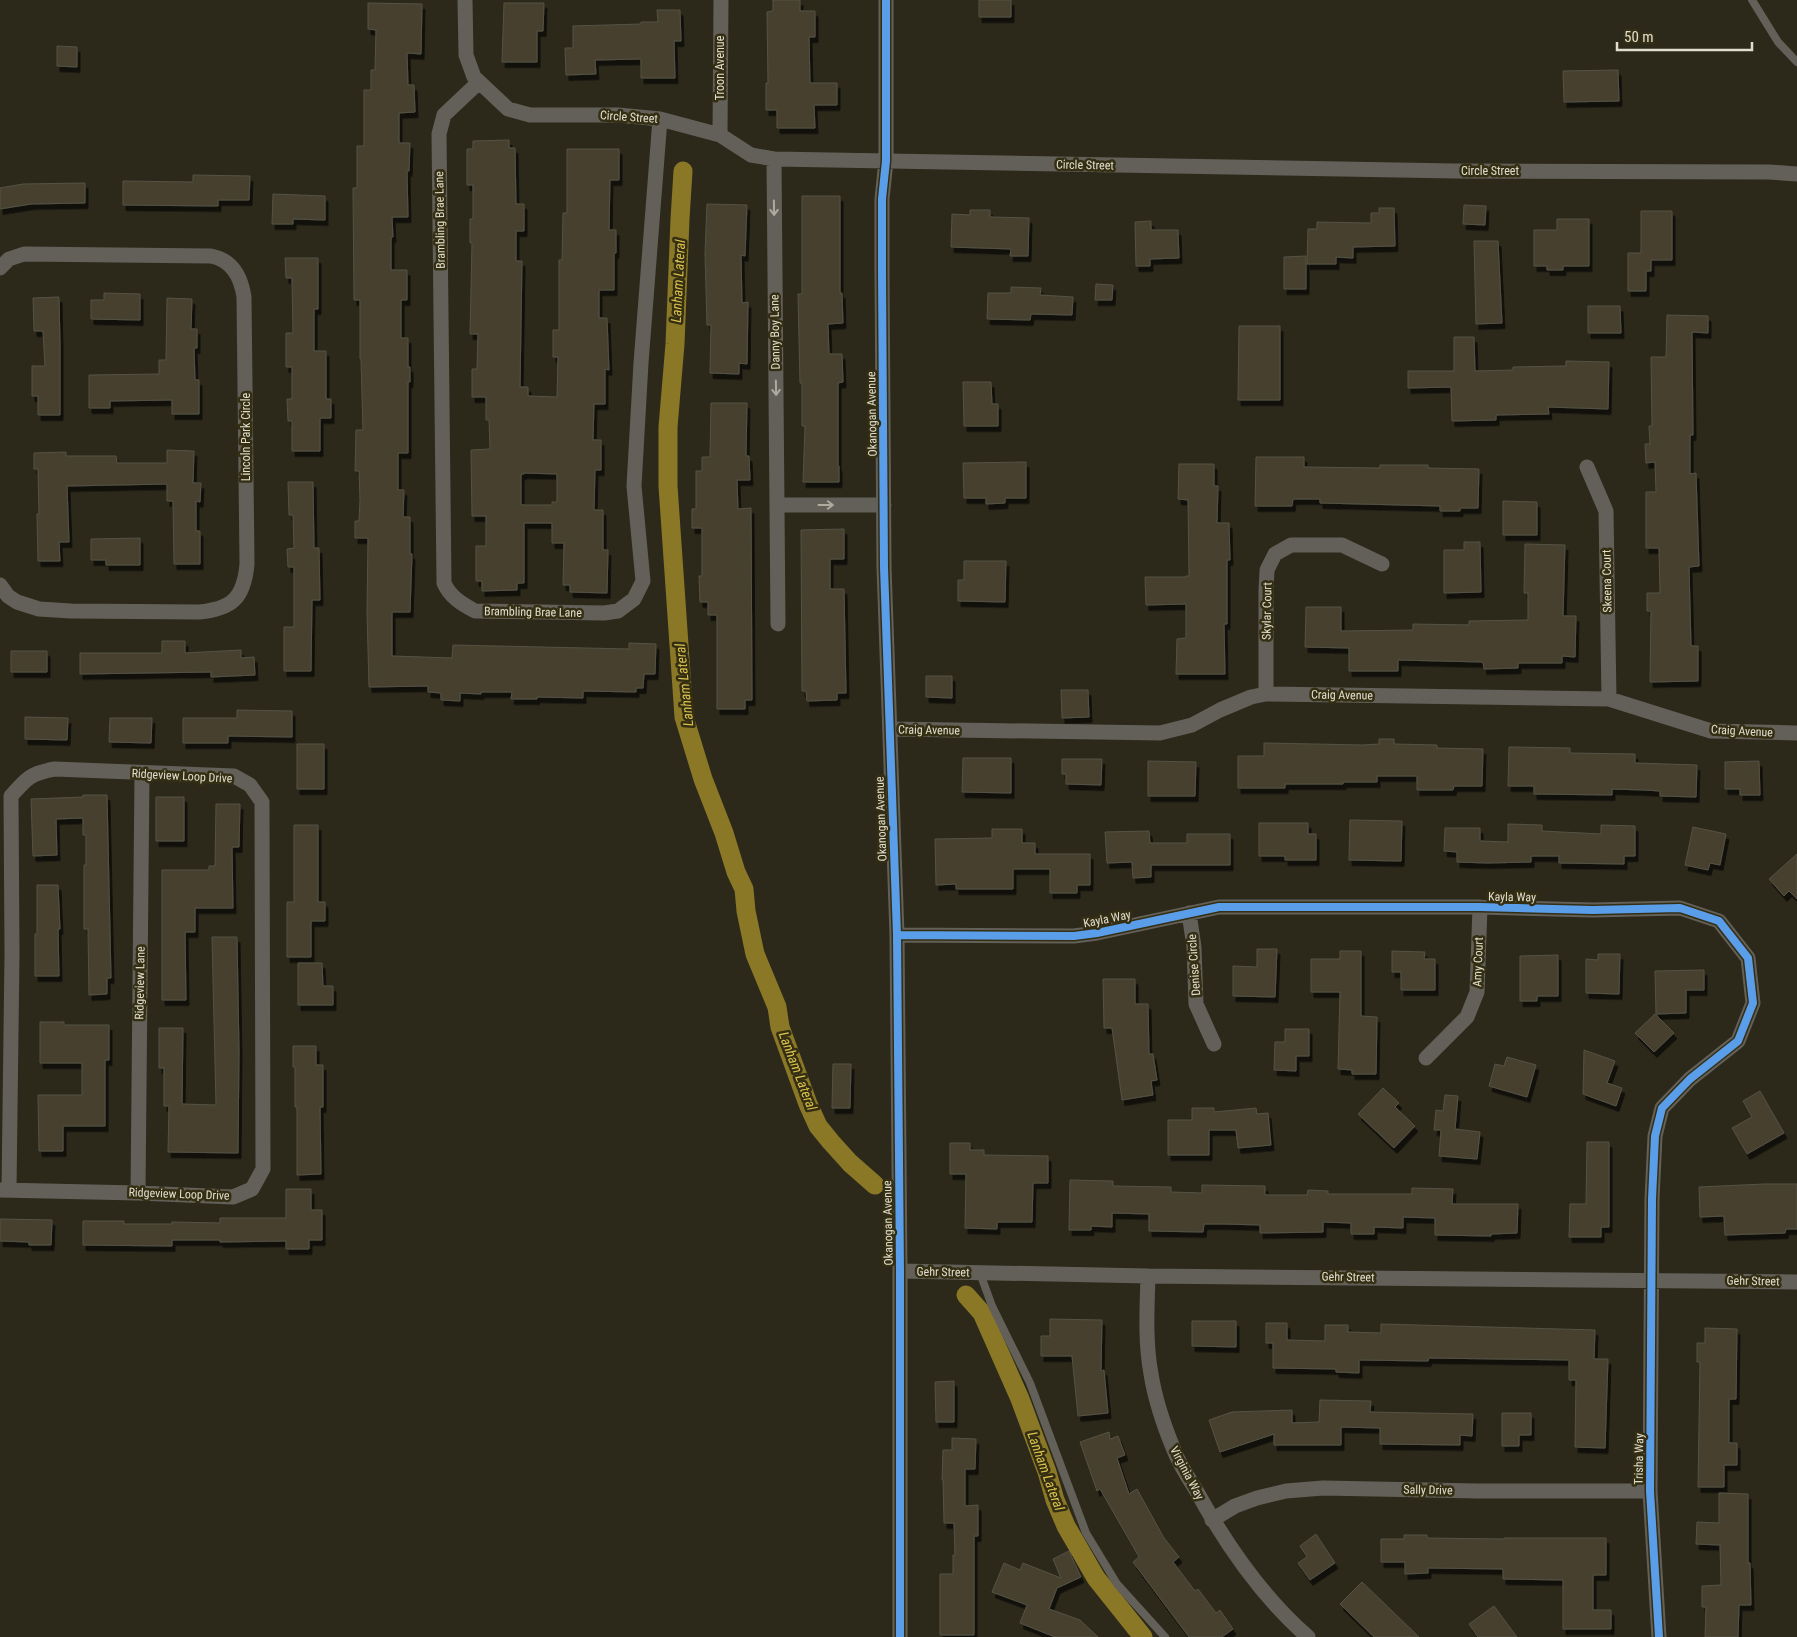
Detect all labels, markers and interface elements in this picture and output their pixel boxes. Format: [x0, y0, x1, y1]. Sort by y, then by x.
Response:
scale bar [1617, 20, 1752, 52]
text: 50 m [1624, 28, 1654, 46]
street label: Troon Avenue [713, 35, 727, 100]
street label: Circle Street [600, 108, 659, 126]
street label: Circle Street [1056, 157, 1115, 173]
street label: Circle Street [1461, 164, 1519, 178]
street label: Brambling Brae Lane [432, 171, 448, 269]
one-way arrow [769, 199, 779, 215]
water label: Lanham Lateral [668, 238, 688, 323]
street label: Danny Boy Lane [767, 294, 783, 370]
street label: Okanogan Avenue [864, 371, 880, 457]
one-way arrow [771, 379, 781, 395]
street label: Lincoln Park Circle [239, 392, 253, 481]
one-way arrow [817, 500, 833, 510]
street label: Skeena Court [1599, 549, 1615, 613]
street label: Skylar Court [1259, 582, 1275, 640]
street label: Brambling Brae Lane [484, 604, 582, 620]
water label: Lanham Lateral [672, 642, 696, 727]
street label: Craig Avenue [1311, 687, 1373, 703]
street label: Craig Avenue [898, 722, 960, 738]
street label: Craig Avenue [1711, 722, 1774, 740]
street label: Ridgeview Loop Drive [131, 766, 233, 786]
street label: Okanogan Avenue [873, 776, 889, 862]
street label: Kayla Way [1488, 890, 1536, 904]
street label: Kayla Way [1082, 908, 1132, 930]
street label: Denise Circle [1185, 933, 1203, 996]
street label: Amy Court [1470, 936, 1486, 987]
street label: Ridgeview Lane [132, 946, 148, 1020]
water label: Lanham Lateral [776, 1029, 821, 1113]
street label: Okanogan Avenue [880, 1180, 896, 1266]
street label: Ridgeview Loop Drive [128, 1185, 230, 1203]
street label: Gehr Street [916, 1265, 970, 1279]
street label: Gehr Street [1321, 1270, 1375, 1284]
street label: Gehr Street [1726, 1274, 1780, 1288]
water label: Lanham Lateral [1024, 1429, 1068, 1513]
street label: Trisha Way [1632, 1433, 1646, 1485]
street label: Virginia Way [1167, 1444, 1207, 1502]
street label: Sally Drive [1403, 1483, 1453, 1497]

